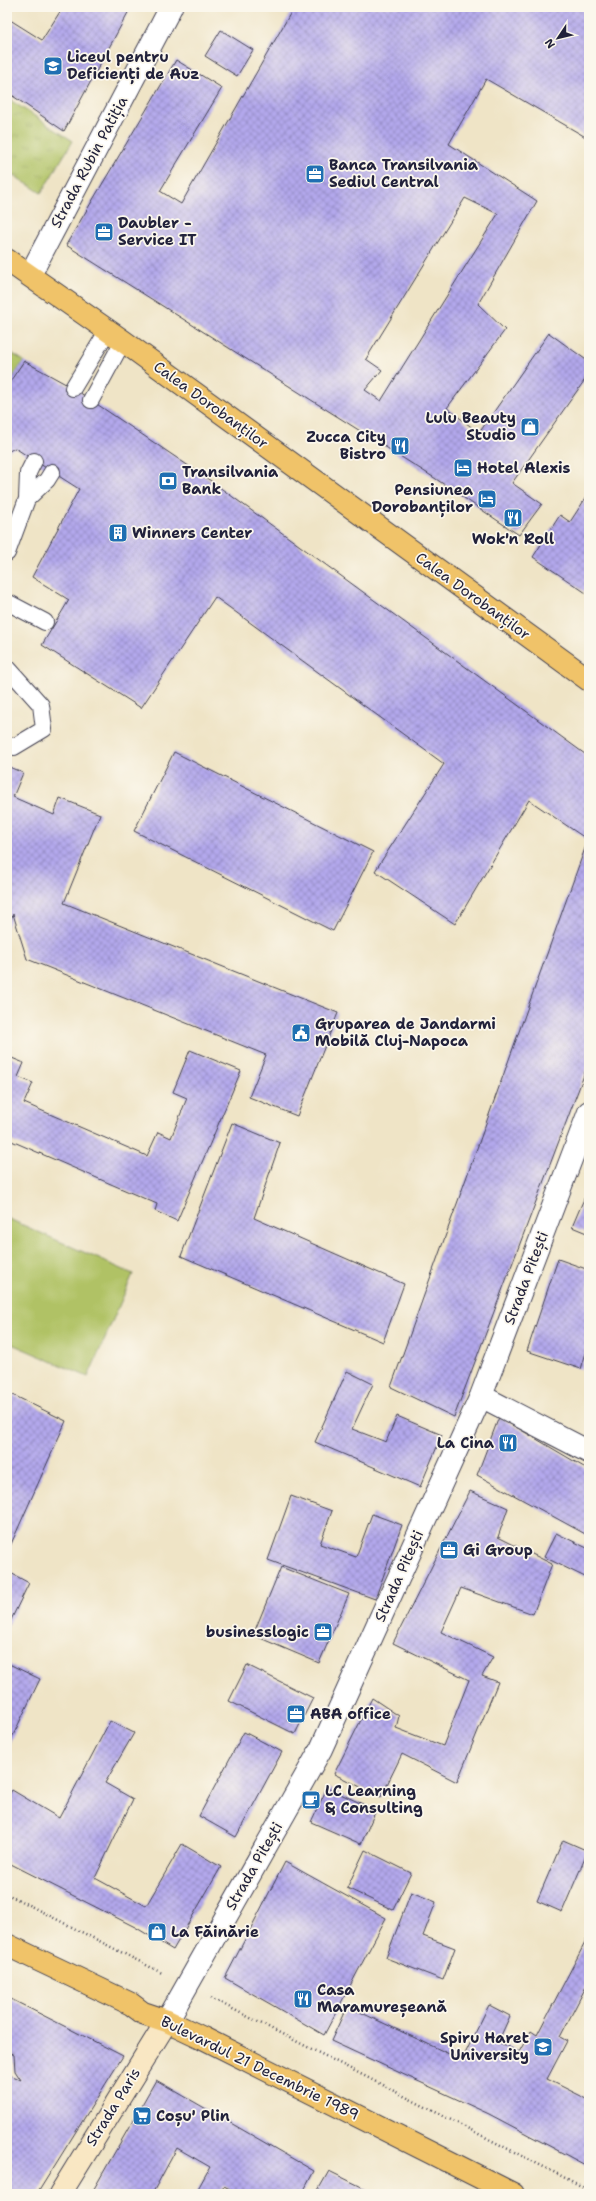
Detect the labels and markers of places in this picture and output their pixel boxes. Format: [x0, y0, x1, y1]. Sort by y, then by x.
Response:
place label: Liceul pentru Deficienți de Auz [67, 47, 200, 85]
school or university icon: Liceul pentru Deficienți de Auz [42, 55, 64, 77]
place label: Banca Transilvania Sediul Central [329, 155, 479, 192]
office icon: Banca Transilvania Sediul Central [304, 163, 326, 185]
place label: Daubler - Service IT [118, 213, 197, 250]
office icon: Daubler - Service IT [93, 221, 115, 243]
place label: Lulu Beauty Studio [426, 408, 516, 445]
shop icon: Lulu Beauty Studio [519, 416, 541, 438]
place label: Zucca City Bistro [306, 427, 386, 464]
restaurant icon: Zucca City Bistro [389, 435, 411, 457]
hotel icon: Hotel Alexis [452, 457, 474, 479]
place label: Hotel Alexis [477, 458, 571, 478]
place label: Transilvania Bank [182, 462, 279, 499]
bank icon: Transilvania Bank [157, 470, 179, 492]
place label: Pensiunea Dorobanților [372, 480, 474, 518]
hotel icon: Pensiunea Dorobanților [476, 488, 498, 510]
restaurant icon: Wok'n Roll [502, 507, 524, 529]
building icon: Winners Center [107, 522, 129, 544]
place label: Winners Center [132, 523, 252, 543]
place label: Wok'n Roll [472, 529, 554, 549]
place label: Gruparea de Jandarmi Mobilă Cluj-Napoca [315, 1014, 496, 1051]
public building icon: Gruparea de Jandarmi Mobilă Cluj-Napoca [290, 1022, 312, 1044]
restaurant icon: La Cina [497, 1432, 519, 1454]
place label: La Cina [437, 1433, 495, 1453]
office icon: Gi Group [438, 1539, 460, 1561]
place label: Gi Group [463, 1540, 533, 1560]
office icon: businesslogic [312, 1621, 334, 1643]
place label: businesslogic [206, 1622, 309, 1642]
office icon: ABA office [285, 1703, 307, 1725]
place label: ABA office [310, 1704, 391, 1724]
place label: LC Learning & Consulting [325, 1781, 423, 1818]
cafe icon: LC Learning & Consulting [300, 1789, 322, 1811]
shop icon: La Făinărie [146, 1921, 168, 1943]
place label: La Făinărie [171, 1922, 259, 1942]
place label: Casa Maramureșeană [317, 1980, 447, 2018]
restaurant icon: Casa Maramureșeană [292, 1988, 314, 2010]
place label: Spiru Haret University [440, 2028, 529, 2065]
school or university icon: Spiru Haret University [532, 2036, 554, 2058]
supermarket icon: Coșu' Plin [131, 2105, 153, 2127]
place label: Coșu' Plin [156, 2106, 230, 2127]

